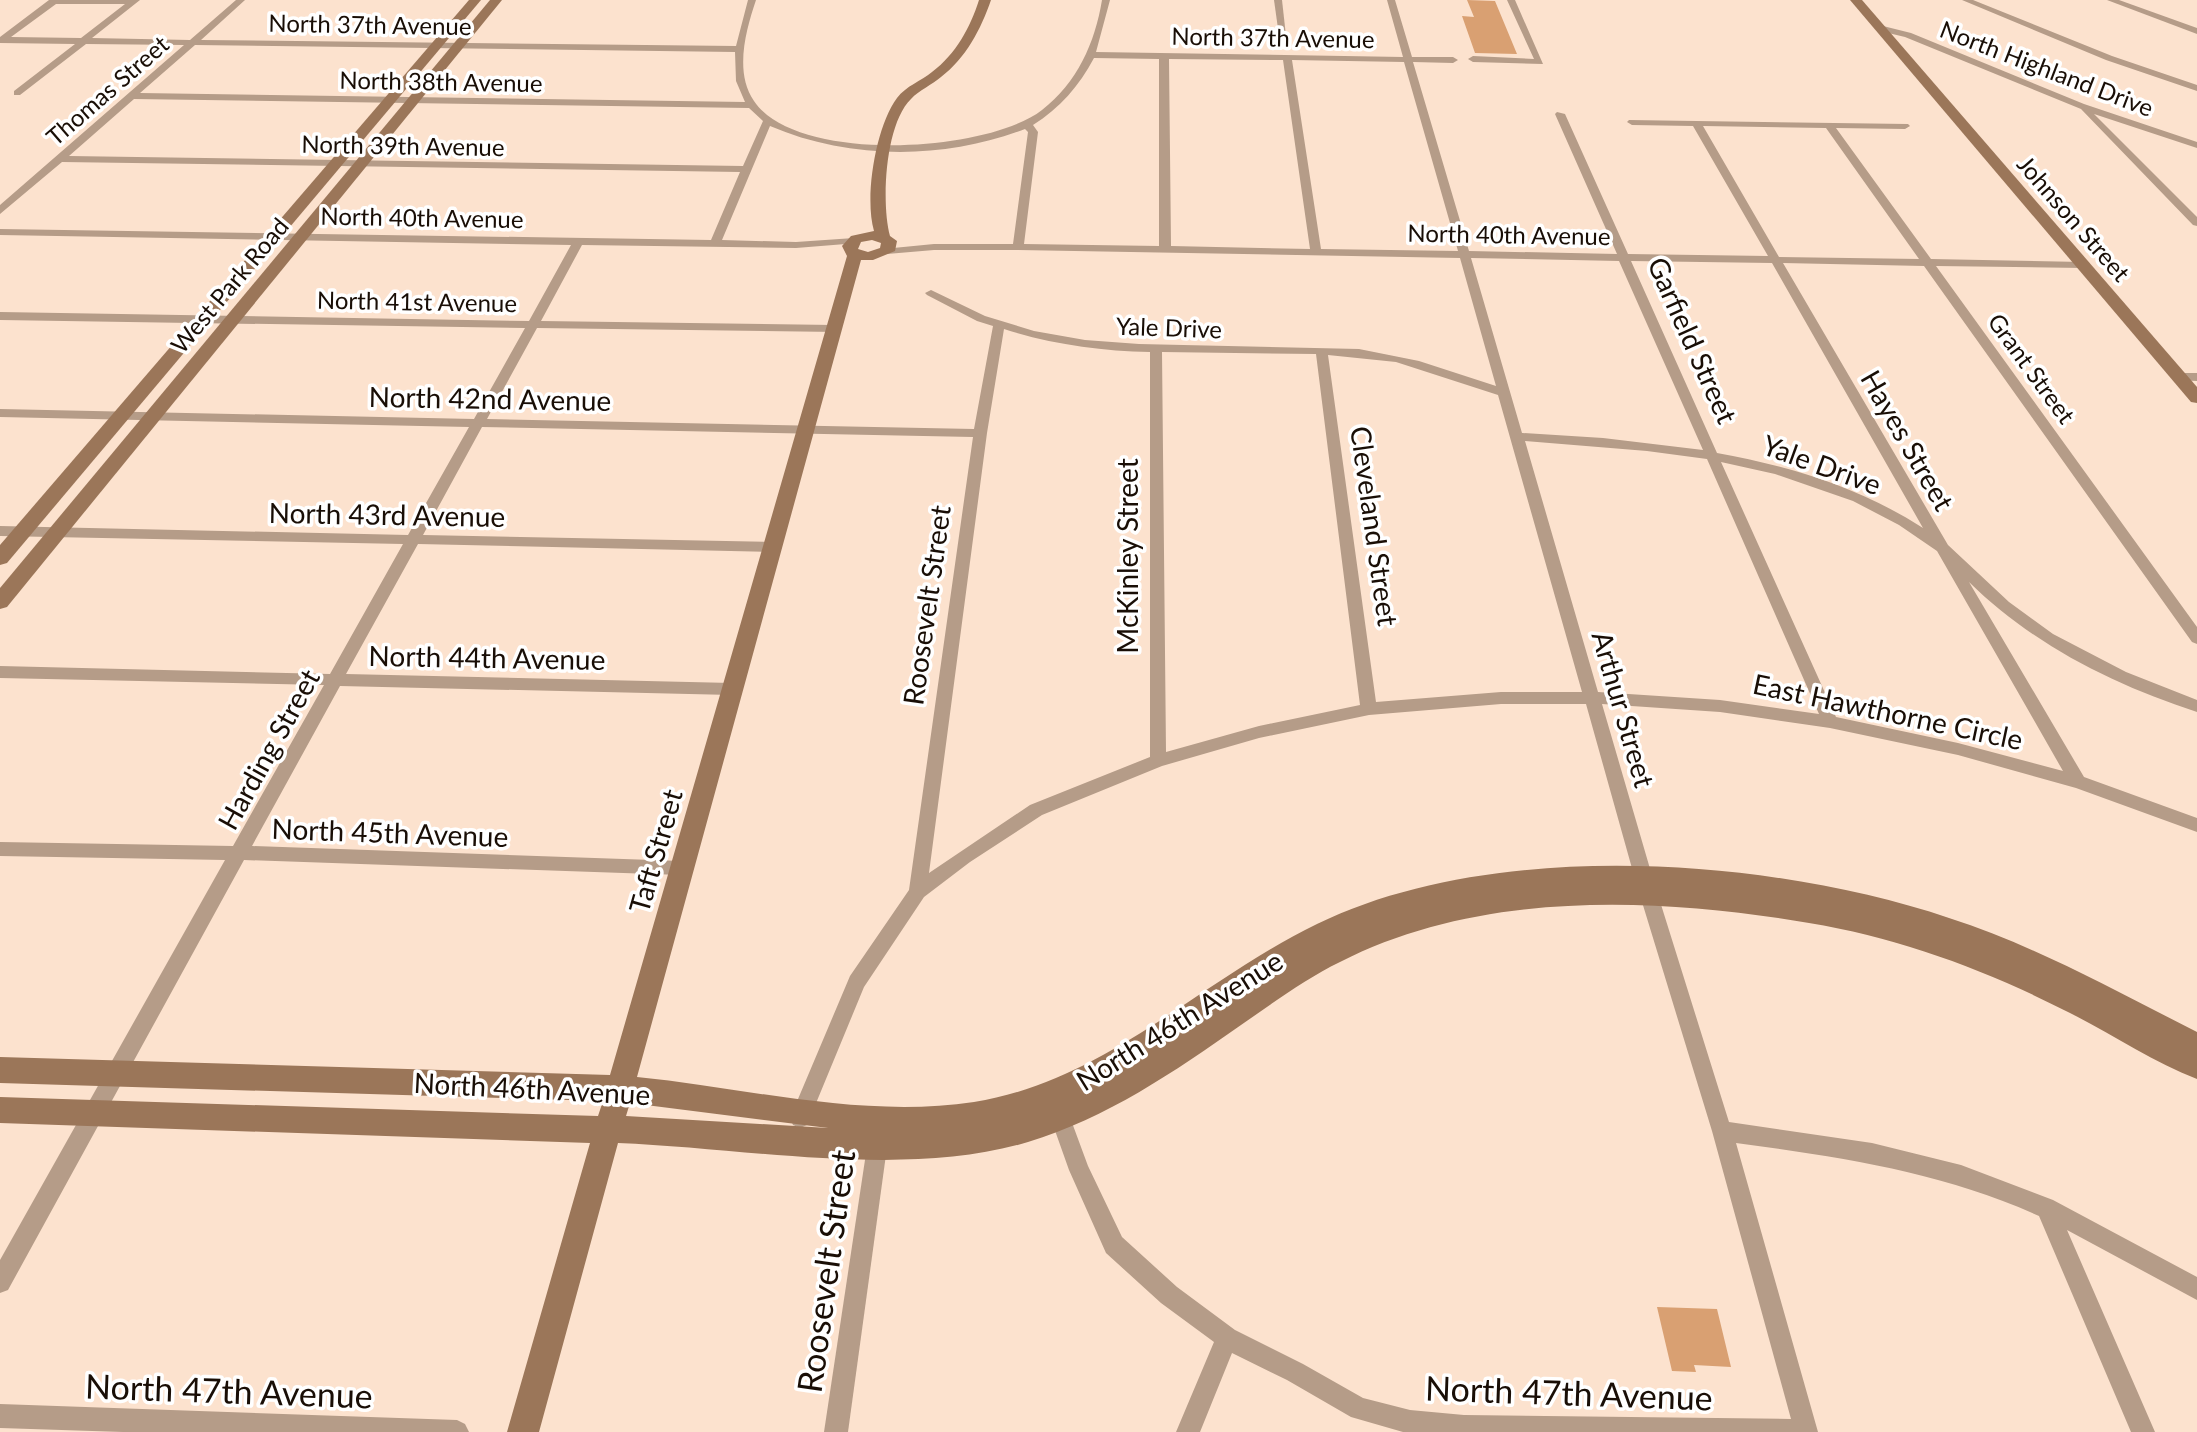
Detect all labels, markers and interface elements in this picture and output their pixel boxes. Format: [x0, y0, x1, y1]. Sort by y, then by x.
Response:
street label: North 37th Avenue [268, 8, 472, 40]
street label: North Highland Drive [1936, 14, 2158, 122]
street label: North 37th Avenue [1171, 21, 1375, 53]
street label: Thomas Street [40, 29, 174, 151]
street label: North 38th Avenue [339, 65, 543, 97]
street label: North 39th Avenue [301, 129, 505, 161]
street label: Johnson Street [2012, 149, 2137, 287]
street label: North 40th Avenue [320, 201, 524, 233]
street label: West Park Road [164, 211, 294, 359]
street label: North 40th Avenue [1407, 218, 1611, 250]
street label: Garfield Street [1641, 252, 1745, 428]
street label: North 41st Avenue [317, 285, 517, 317]
street label: Grant Street [1982, 307, 2082, 429]
street label: Yale Drive [1116, 311, 1222, 343]
street label: Hayes Street [1854, 364, 1962, 516]
street label: North 42nd Avenue [368, 379, 612, 417]
street label: Cleveland Street [1344, 424, 1406, 628]
street label: Yale Drive [1758, 427, 1886, 501]
street label: McKinley Street [1110, 458, 1144, 654]
street label: North 43rd Avenue [268, 495, 506, 533]
street label: Roosevelt Street [895, 503, 957, 707]
street label: Arthur Street [1585, 627, 1663, 791]
street label: North 44th Avenue [368, 638, 606, 676]
street label: Harding Street [210, 663, 326, 835]
street label: East Hawthorne Circle [1750, 666, 2026, 756]
street label: Taft Street [621, 785, 689, 917]
street label: North 45th Avenue [271, 811, 509, 853]
street label: North 46th Avenue [1070, 943, 1288, 1097]
street label: North 46th Avenue [413, 1065, 651, 1111]
street label: Roosevelt Street [788, 1147, 862, 1395]
street label: North 47th Avenue [85, 1364, 373, 1416]
street label: North 47th Avenue [1425, 1366, 1713, 1418]

